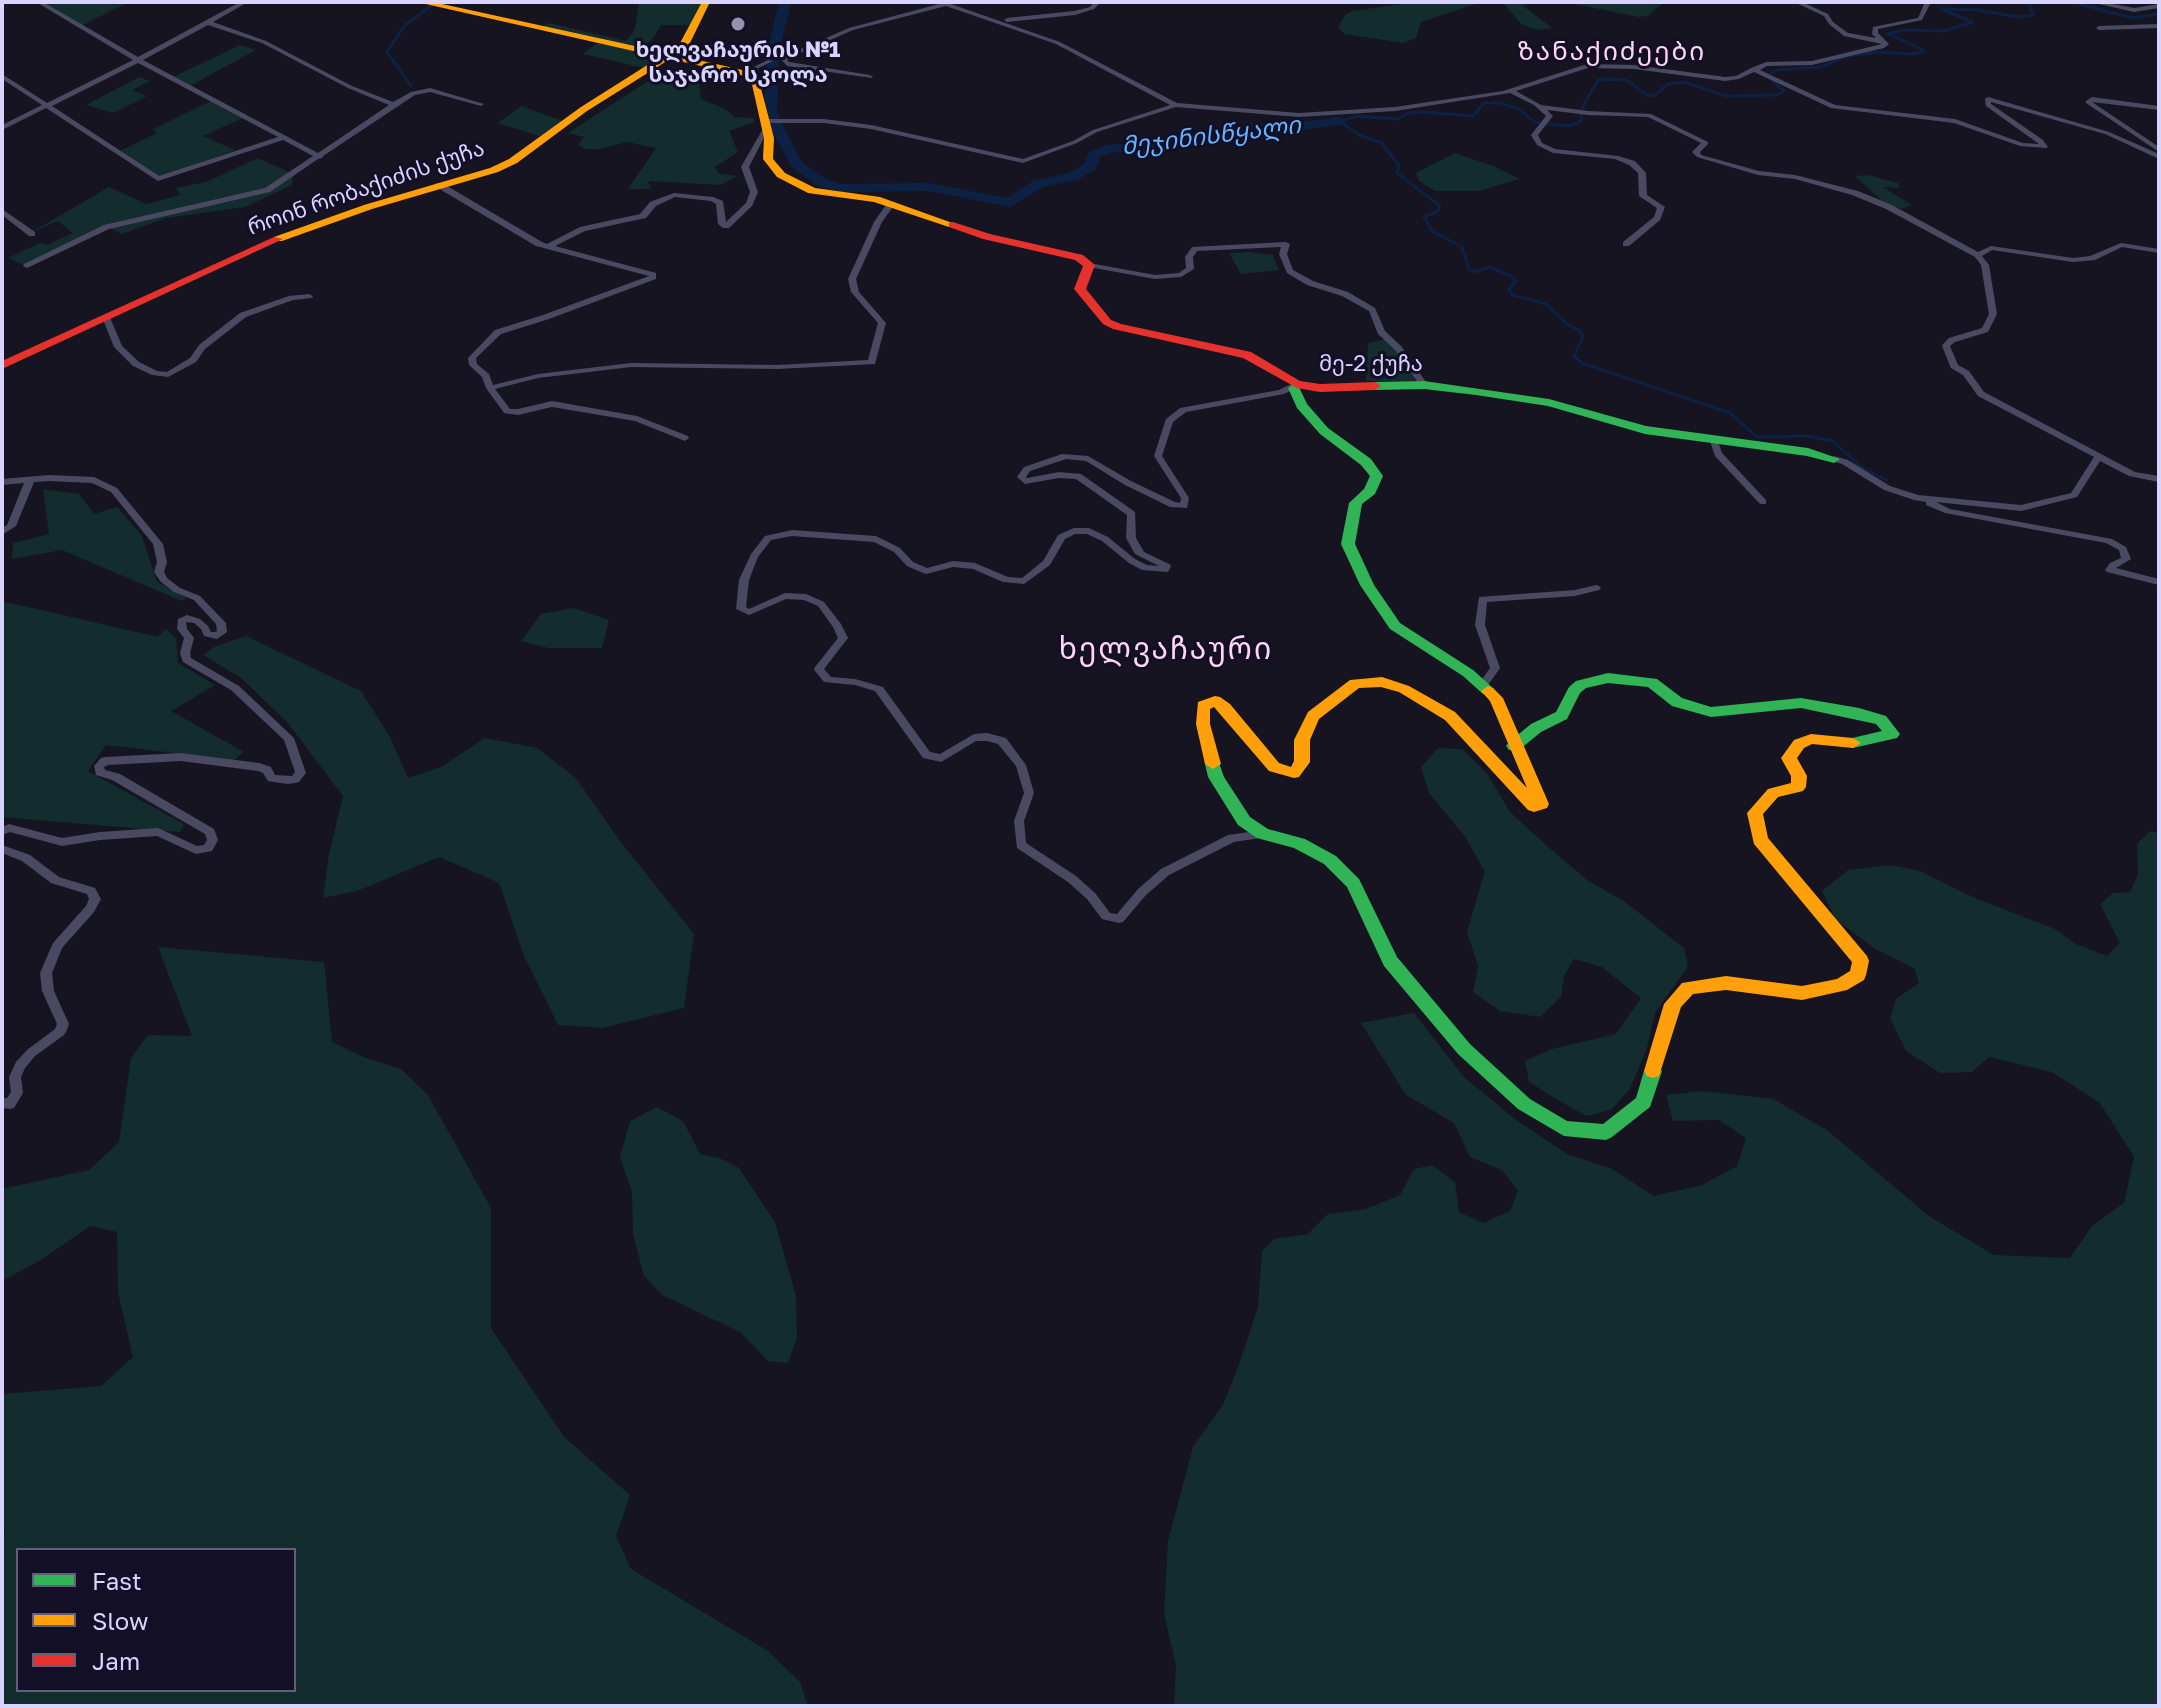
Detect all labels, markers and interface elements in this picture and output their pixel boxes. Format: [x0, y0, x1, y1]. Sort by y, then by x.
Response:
marker: ხელვაჩაურის №1 საჯარო სკოლა [729, 15, 747, 33]
district label: ზანაქიძეები [1518, 36, 1706, 68]
place label: ხელვაჩაურის №1 საჯარო სკოლა [636, 37, 840, 88]
water label: მეჯინისწყალი [1120, 111, 1302, 161]
street label: როინ რობაქიძის ქუჩა [244, 135, 488, 241]
street label: მე-2 ქუჩა [1319, 351, 1423, 377]
district label: ხელვაჩაური [1059, 631, 1273, 667]
legend [16, 1548, 296, 1692]
text: Fast [92, 1566, 142, 1595]
text: Slow [92, 1606, 148, 1635]
text: Jam [92, 1646, 140, 1675]

